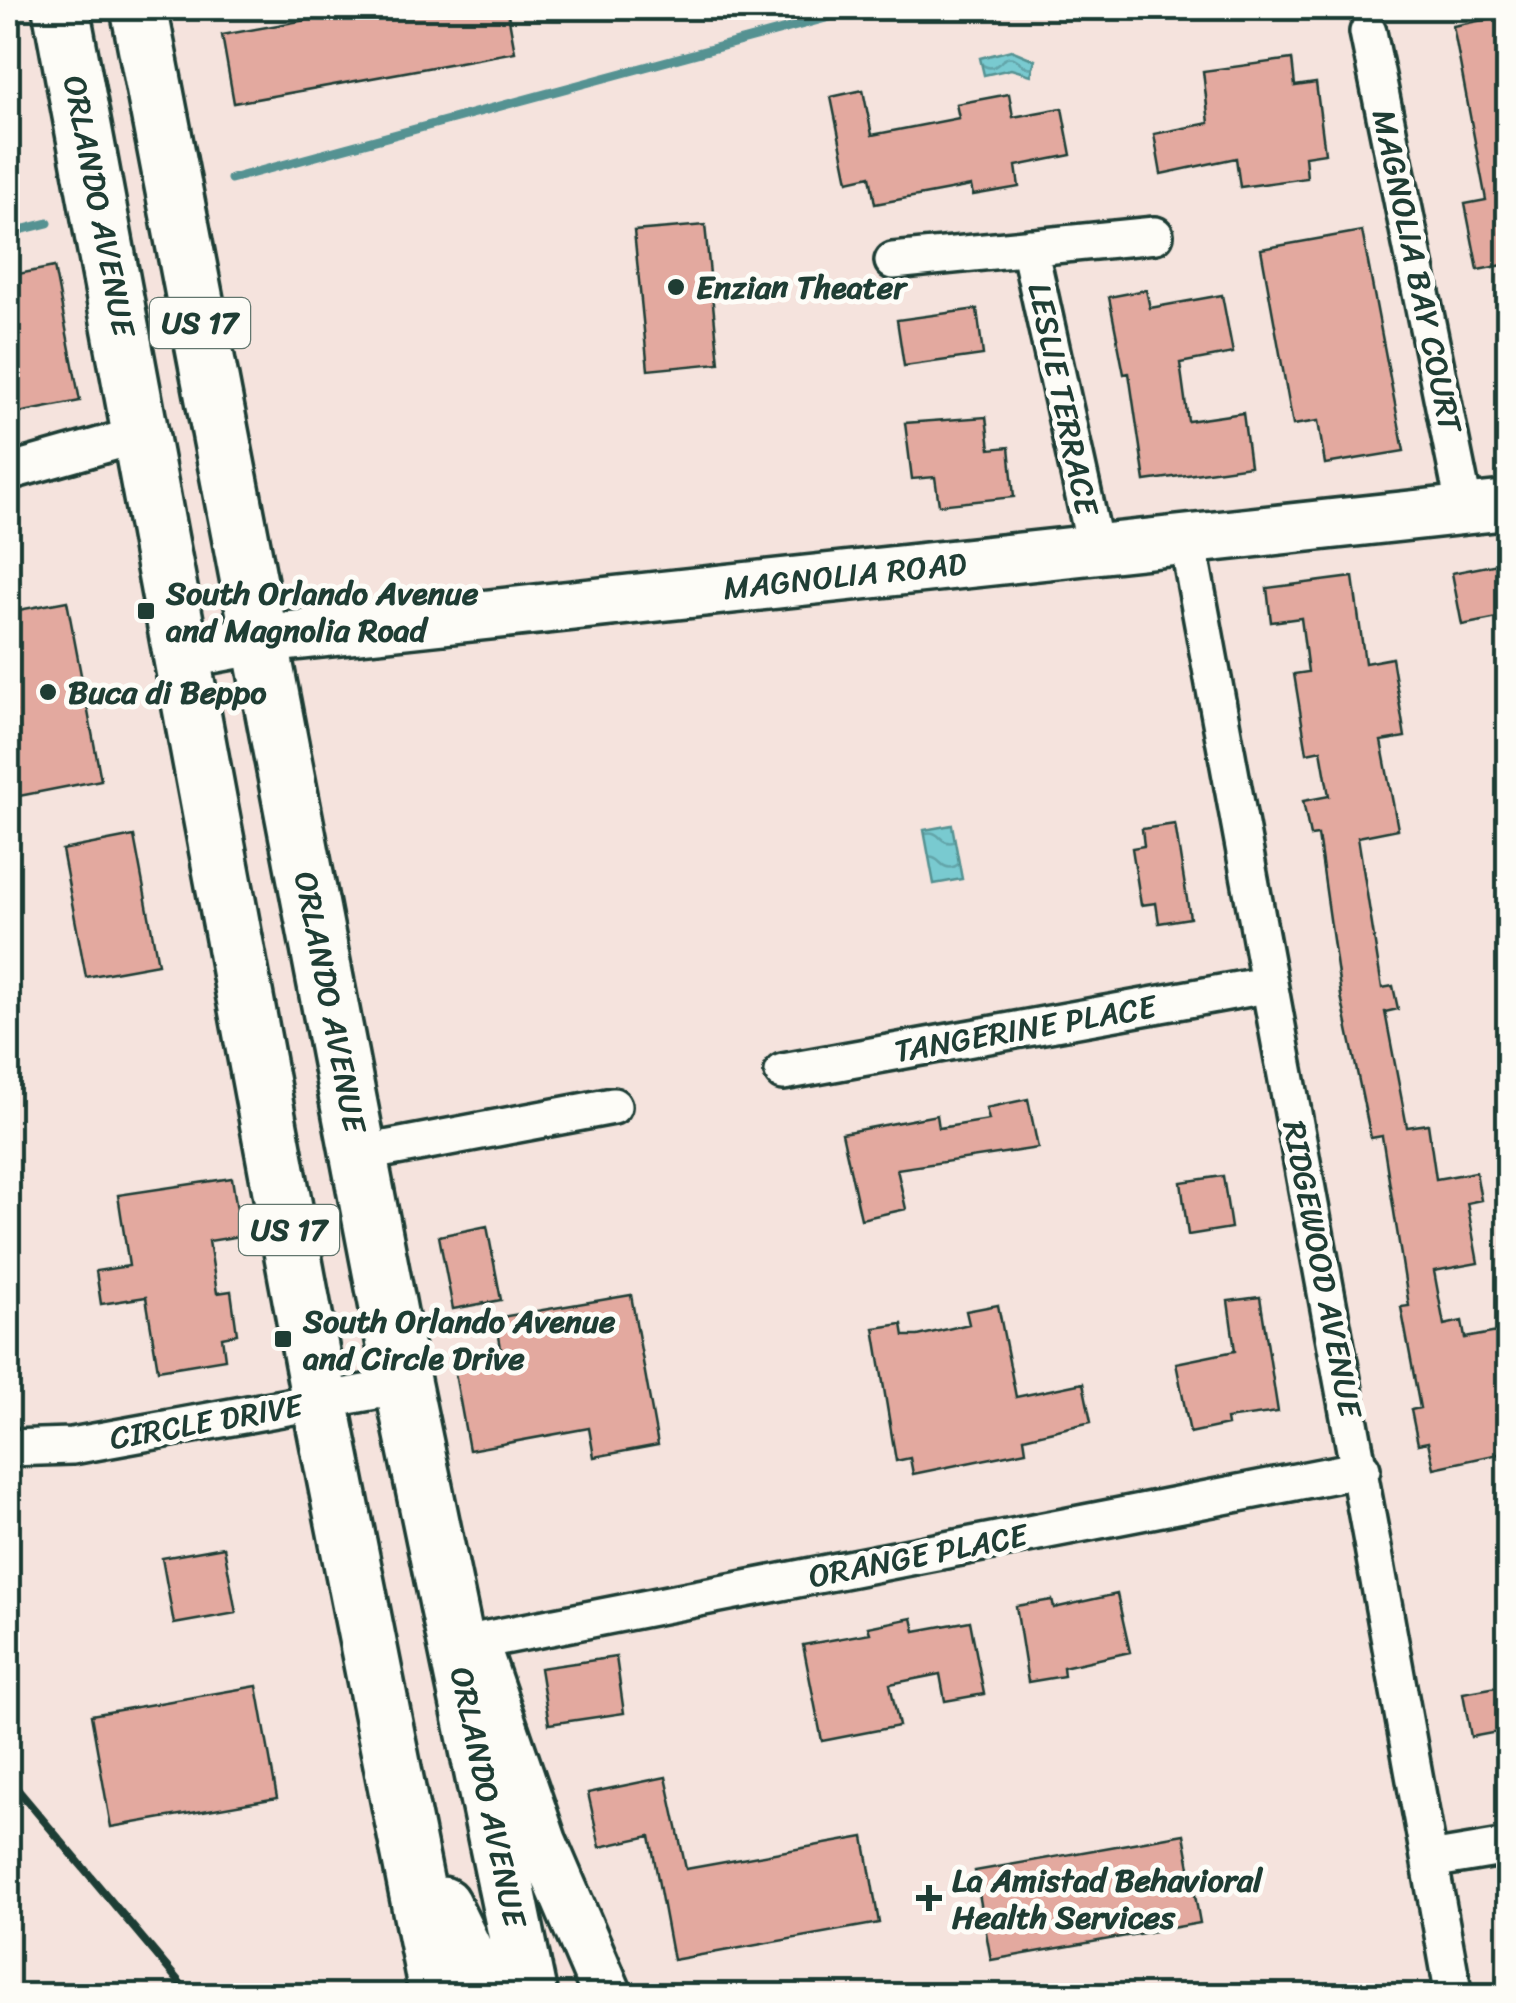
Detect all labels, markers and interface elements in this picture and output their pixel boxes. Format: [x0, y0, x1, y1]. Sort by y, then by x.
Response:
street label: ORLANDO AVENUE [46, 71, 153, 344]
street label: MAGNOLIA BAY COURT [1355, 104, 1479, 440]
place label: Enzian Theater [696, 259, 908, 316]
marker: Enzian Theater [665, 276, 687, 298]
street label: LESLIE TERRACE [1011, 278, 1116, 523]
road number: US 17 [150, 298, 250, 348]
street label: MAGNOLIA ROAD [721, 535, 969, 617]
place label: South Orlando Avenue and Magnolia Road [165, 565, 479, 659]
marker: South Orlando Avenue and Magnolia Road [135, 600, 157, 622]
place label: Buca di Beppo [68, 664, 267, 721]
marker: Buca di Beppo [37, 681, 59, 703]
street label: ORLANDO AVENUE [277, 867, 384, 1140]
street label: TANGERINE PLACE [890, 978, 1162, 1080]
street label: RIDGEWOOD AVENUE [1265, 1116, 1379, 1424]
road number: US 17 [239, 1205, 339, 1255]
place label: South Orlando Avenue and Circle Drive [302, 1293, 616, 1387]
marker: South Orlando Avenue and Circle Drive [272, 1328, 294, 1350]
street label: CIRCLE DRIVE [105, 1377, 309, 1467]
street label: ORANGE PLACE [804, 1506, 1034, 1605]
street label: ORLANDO AVENUE [433, 1662, 544, 1935]
place label: La Amistad Behavioral Health Services [952, 1852, 1264, 1946]
marker: La Amistad Behavioral Health Services [916, 1885, 942, 1911]

